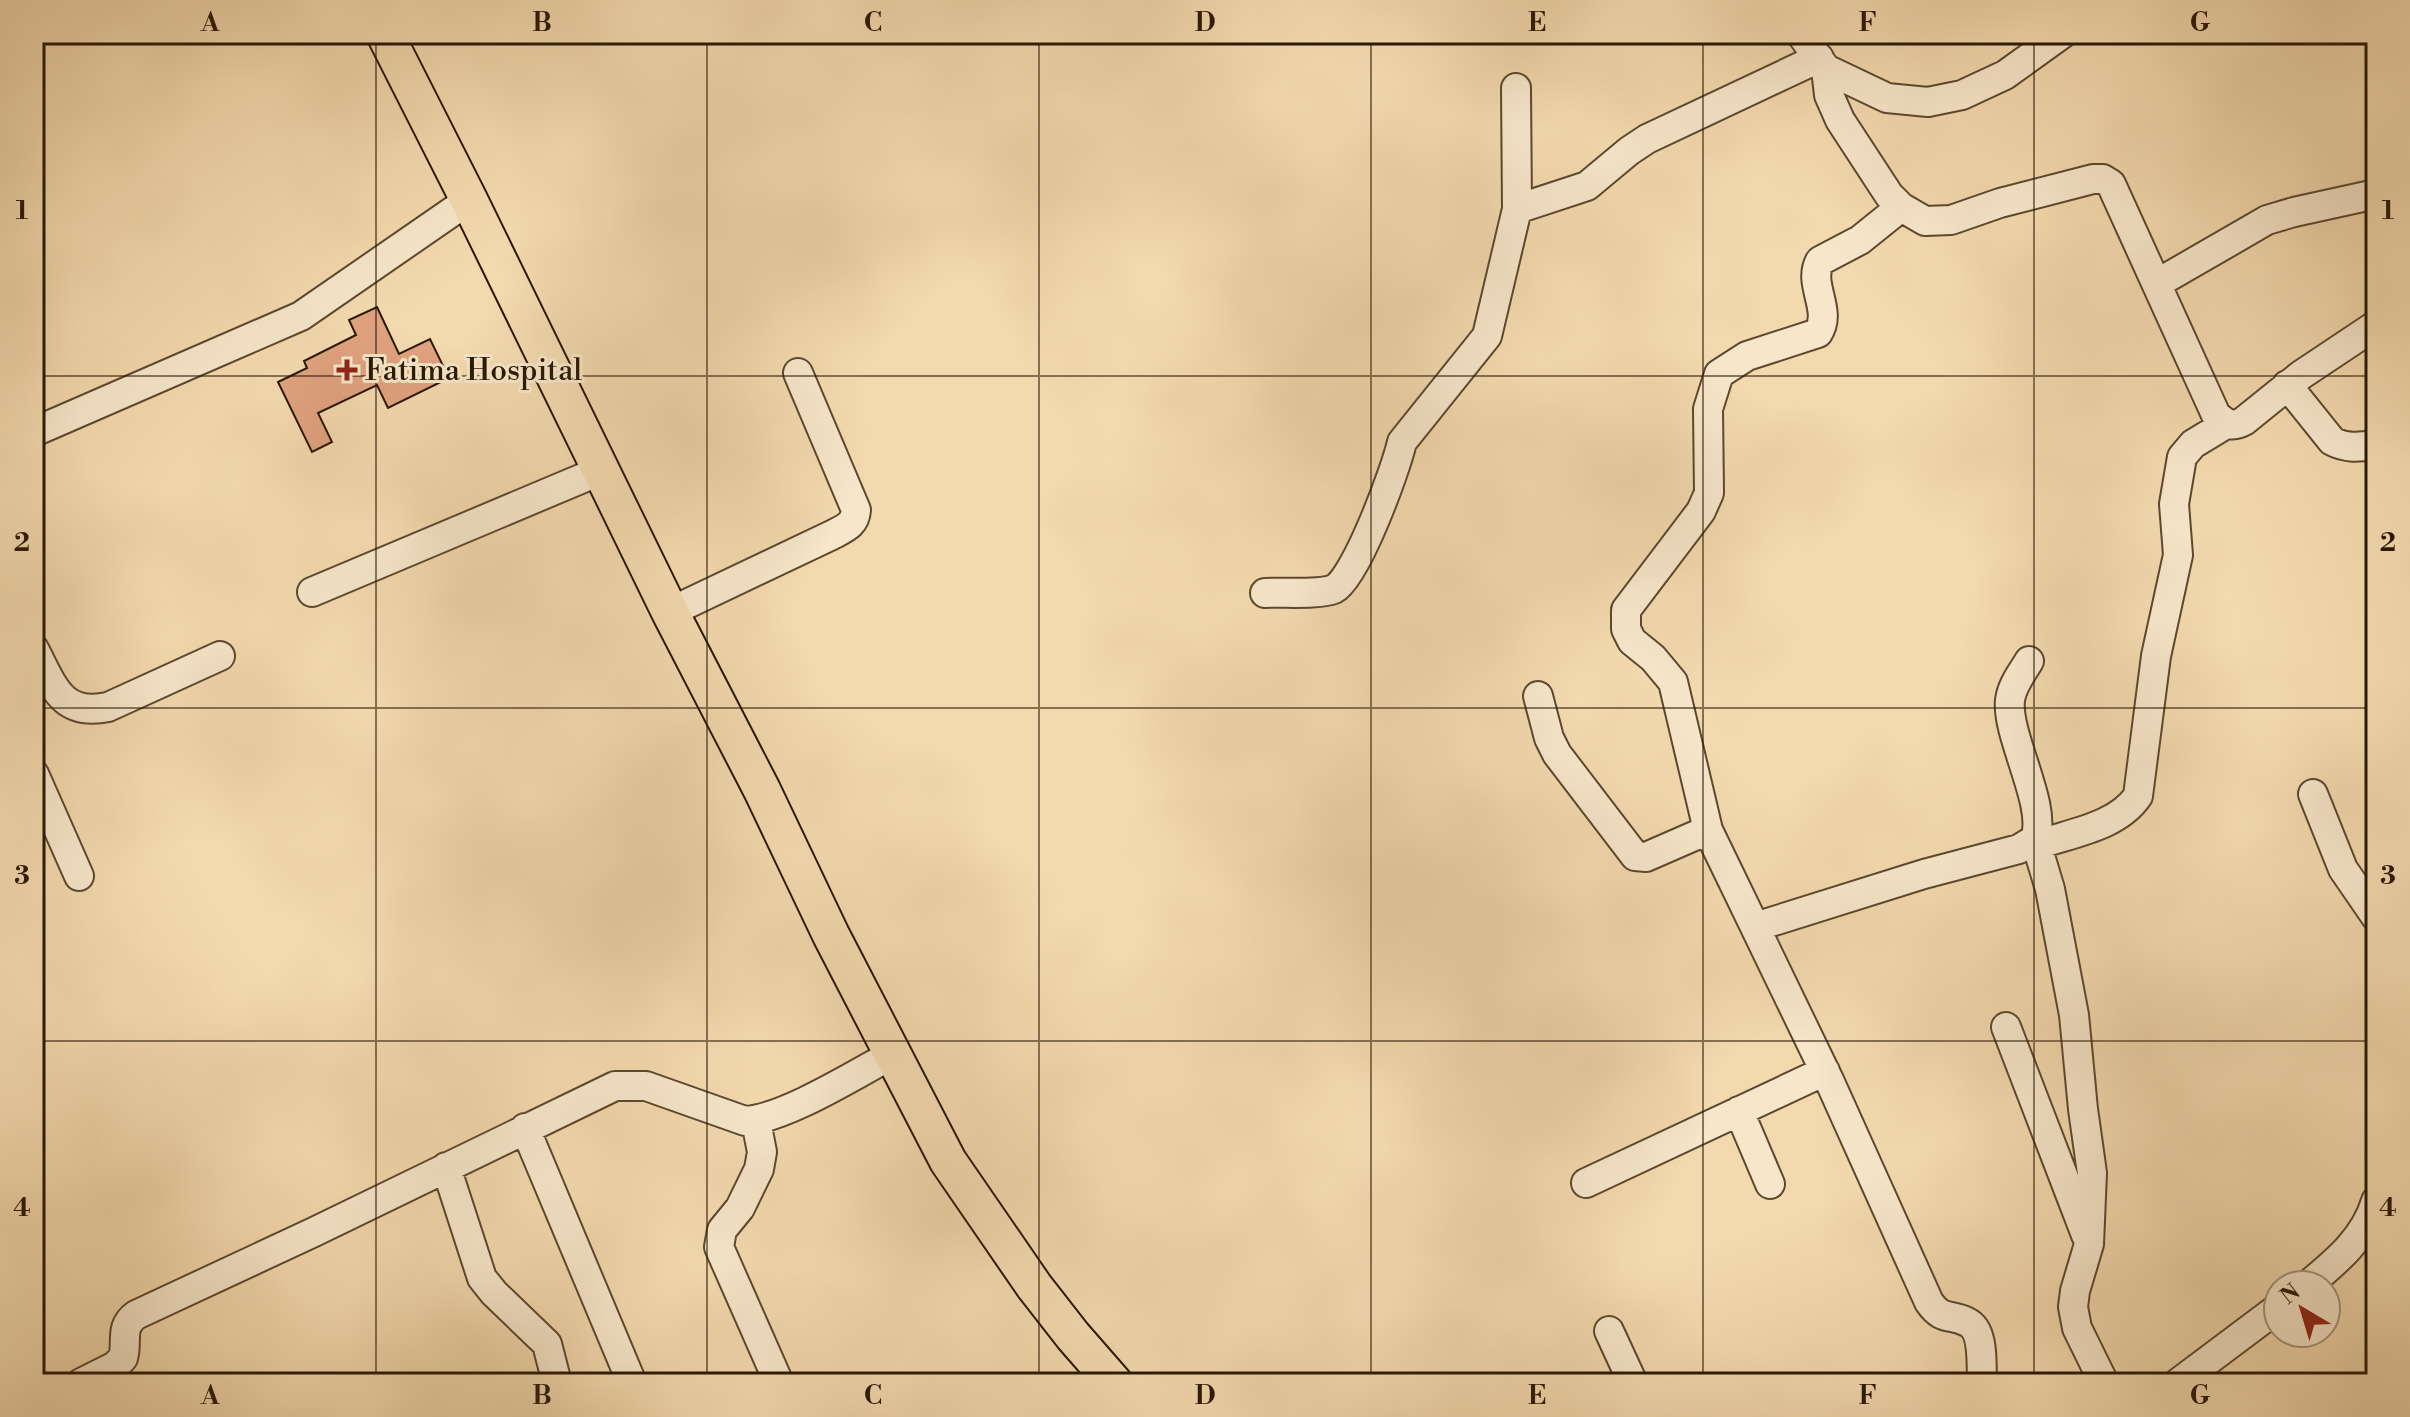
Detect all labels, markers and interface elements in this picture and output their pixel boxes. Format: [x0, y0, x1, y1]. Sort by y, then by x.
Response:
text: A [200, 7, 220, 39]
text: B [532, 7, 552, 39]
text: C [864, 7, 882, 39]
text: D [1195, 7, 1215, 39]
text: E [1528, 7, 1546, 39]
text: F [1859, 7, 1877, 39]
text: G [2190, 7, 2211, 39]
text: 1 [16, 195, 29, 227]
text: 1 [2382, 195, 2395, 227]
place label: Fatima Hospital [365, 352, 582, 390]
marker: Fatima Hospital [336, 359, 358, 381]
text: 2 [14, 527, 30, 559]
text: 2 [2380, 527, 2396, 559]
text: 3 [14, 860, 30, 892]
text: 3 [2380, 860, 2396, 892]
text: 4 [13, 1192, 31, 1224]
text: 4 [2379, 1192, 2397, 1224]
north arrow [2262, 1269, 2342, 1349]
text: N [2275, 1278, 2306, 1310]
text: A [200, 1380, 220, 1412]
text: B [532, 1380, 552, 1412]
text: C [864, 1380, 882, 1412]
text: D [1195, 1380, 1215, 1412]
text: E [1528, 1380, 1546, 1412]
text: F [1859, 1380, 1877, 1412]
text: G [2190, 1380, 2211, 1412]

